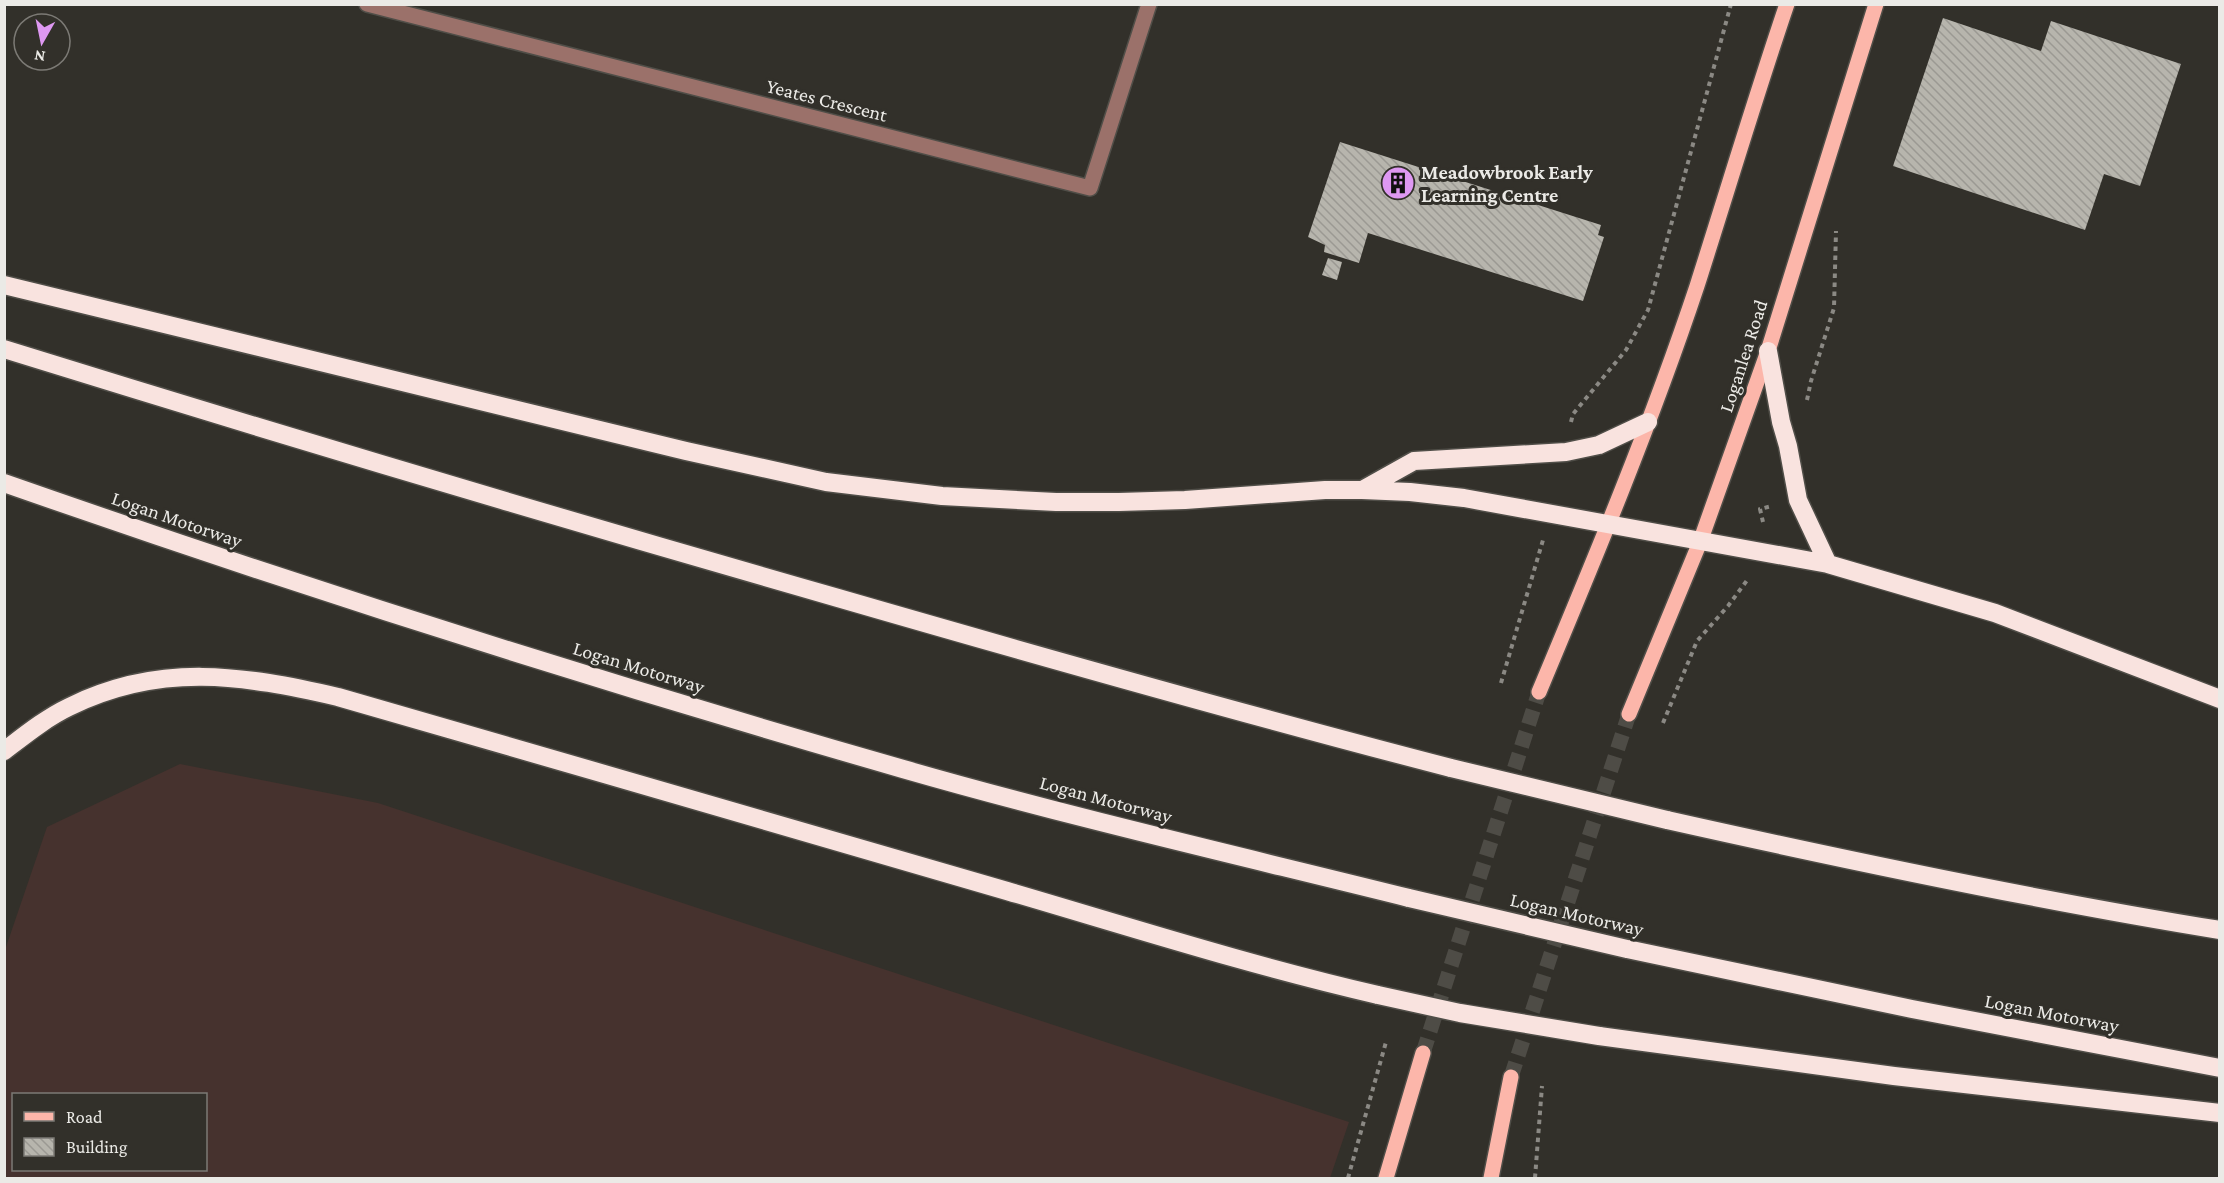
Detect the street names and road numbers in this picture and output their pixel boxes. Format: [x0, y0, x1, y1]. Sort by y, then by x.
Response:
street label: Yeates Crescent [764, 74, 890, 126]
street label: Loganlea Road [1714, 296, 1773, 415]
street label: Logan Motorway [109, 486, 246, 553]
street label: Logan Motorway [570, 637, 708, 699]
street label: Logan Motorway [1037, 771, 1175, 828]
street label: Logan Motorway [1508, 888, 1647, 941]
street label: Logan Motorway [1983, 989, 2122, 1038]

